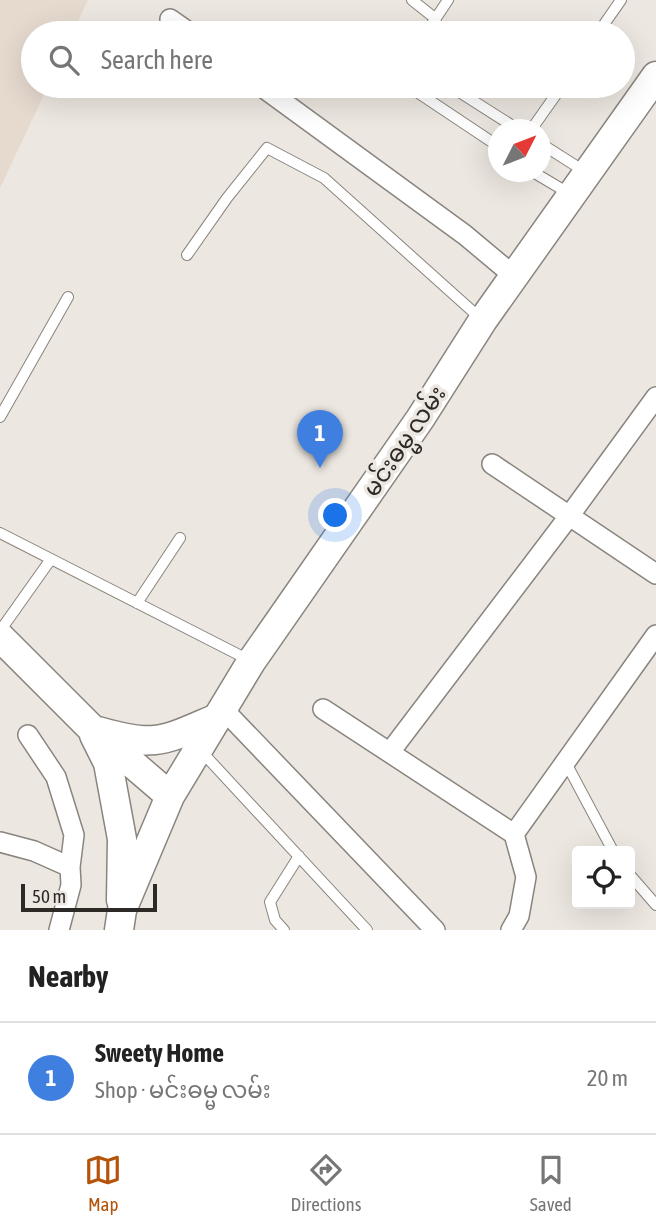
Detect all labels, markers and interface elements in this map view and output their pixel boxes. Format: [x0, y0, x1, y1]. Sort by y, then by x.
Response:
search box [21, 21, 635, 98]
icon: search [45, 41, 83, 79]
text: Search here [101, 45, 213, 75]
north arrow [488, 119, 551, 182]
street label: မင်းဓမ္မ လမ်း [356, 380, 456, 505]
pin: 1 [297, 410, 343, 468]
your location [318, 498, 352, 532]
map controls [572, 846, 635, 909]
button: locate [572, 846, 635, 909]
scale bar [21, 881, 158, 913]
text: 50 m [32, 885, 66, 907]
text: Nearby [28, 959, 108, 993]
text: Sweety Home [95, 1038, 224, 1068]
text: 1 [46, 1065, 56, 1091]
text: 20 m [587, 1065, 628, 1091]
text: Shop · မင်းဓမ္မ လမ်း [95, 1077, 271, 1103]
tab: Map [84, 1151, 122, 1215]
tab: Directions [291, 1151, 361, 1215]
tab: Saved [530, 1151, 572, 1215]

